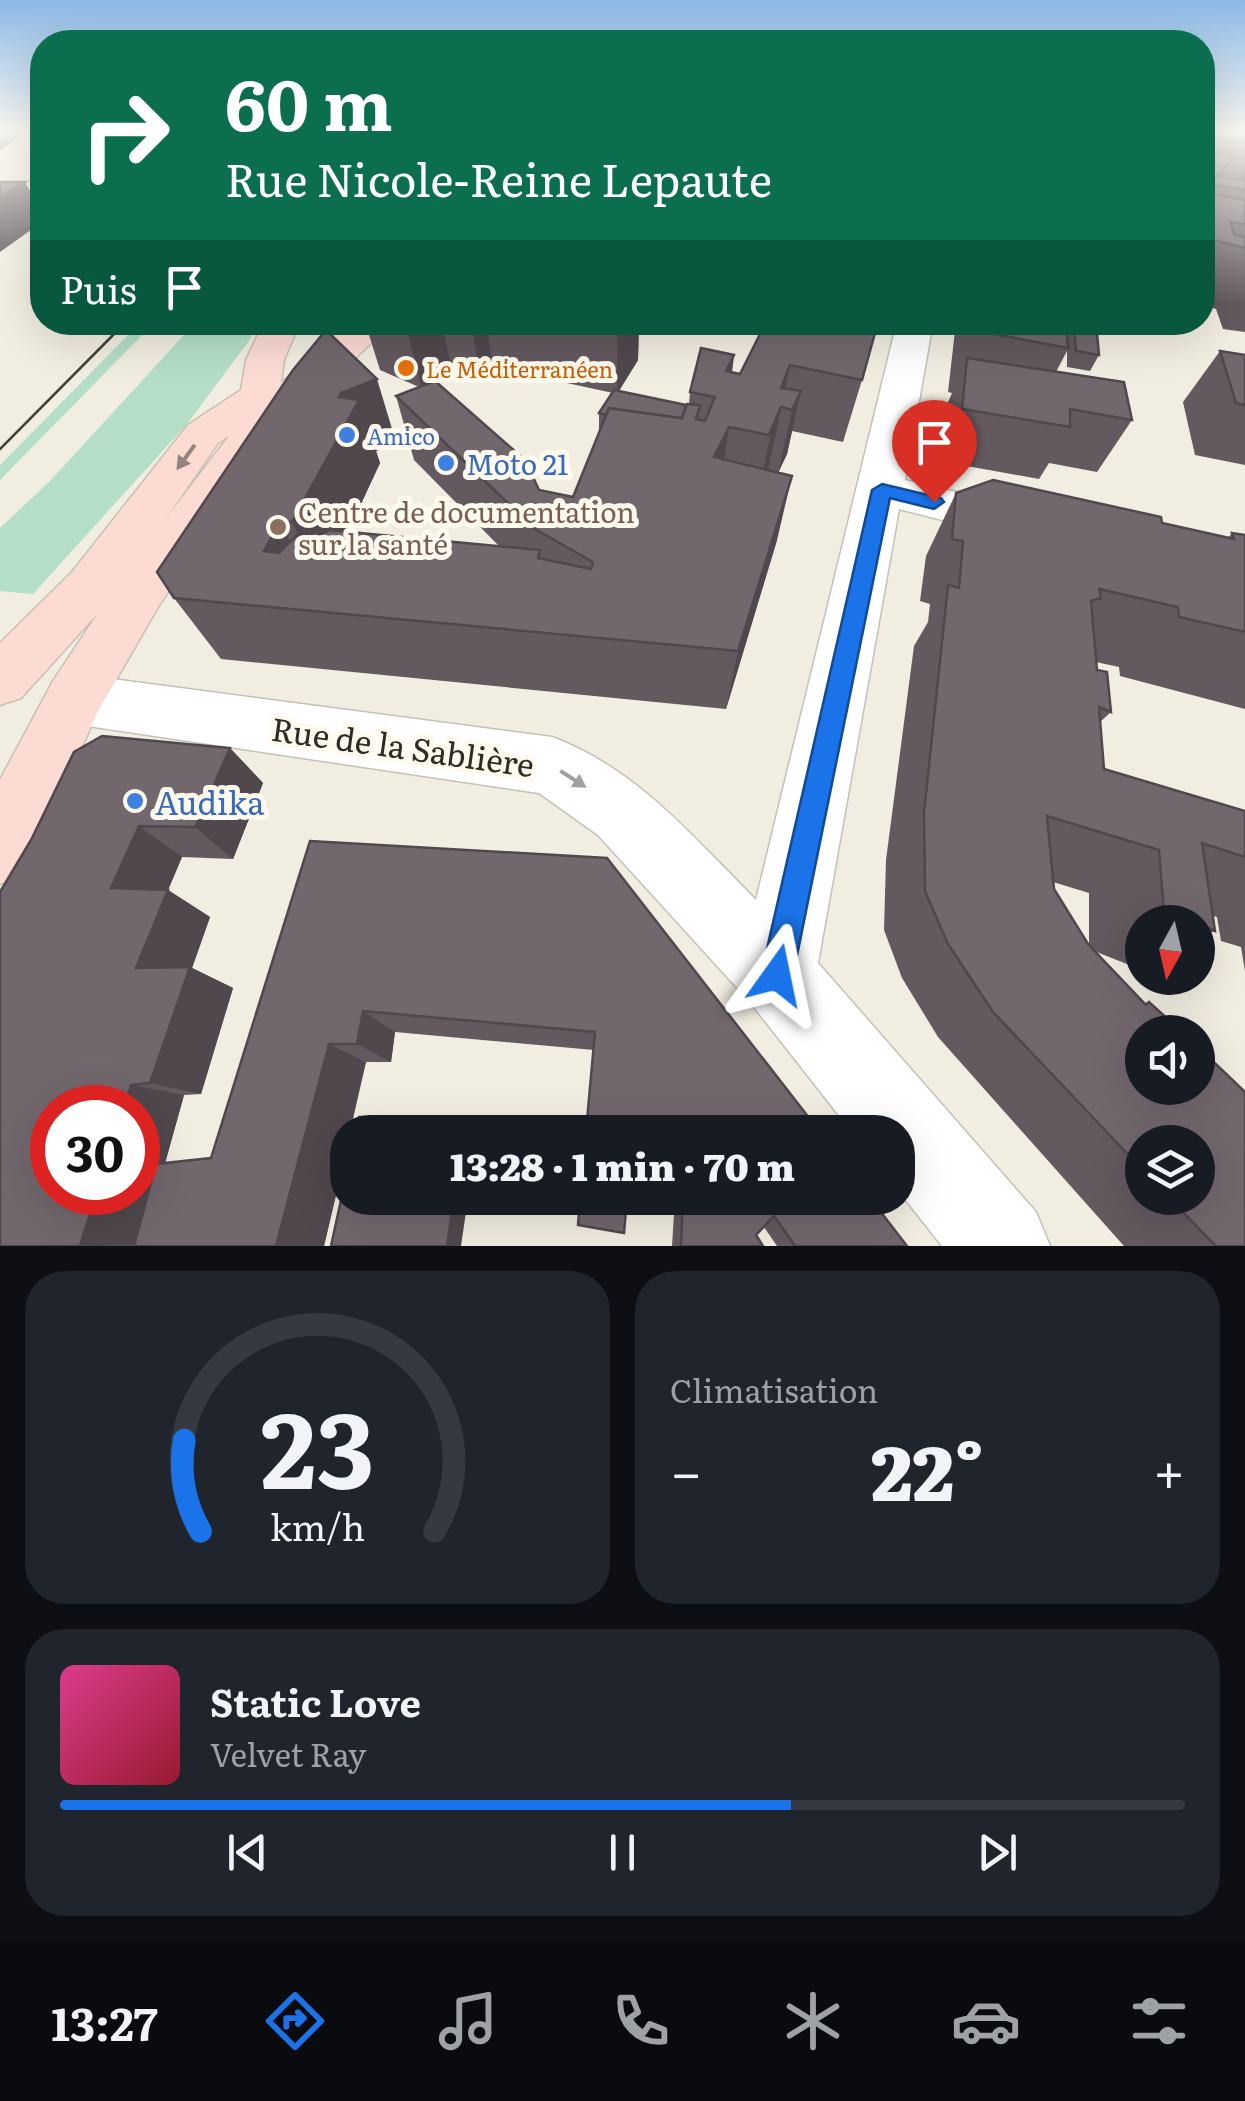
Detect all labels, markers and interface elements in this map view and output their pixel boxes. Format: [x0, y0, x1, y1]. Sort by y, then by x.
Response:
text: 60 m [225, 49, 393, 153]
icon: right [60, 70, 190, 200]
text: Rue Nicole-Reine Lepaute [225, 144, 772, 211]
text: Puis [60, 259, 137, 316]
icon: arrive [157, 260, 212, 315]
place label: Le Méditerranéen [426, 352, 613, 385]
marker: Le Méditerranéen [395, 357, 417, 379]
pin [892, 400, 977, 503]
icon: arrive [907, 415, 962, 470]
place label: Amico [367, 419, 435, 452]
marker: Amico [336, 424, 358, 446]
place label: Moto 21 [466, 442, 568, 484]
one-way arrow [177, 444, 196, 470]
marker: Moto 21 [435, 452, 457, 474]
place label: Centre de documentation sur la santé [298, 490, 635, 564]
marker: Centre de documentation sur la santé [267, 516, 289, 538]
street label: Rue de la Sablière [269, 703, 537, 787]
one-way arrow [559, 770, 586, 788]
place label: Audika [155, 777, 265, 825]
marker: Audika [124, 790, 146, 812]
north arrow [1125, 905, 1215, 995]
map controls [1125, 905, 1215, 1215]
position arrow [725, 923, 829, 1027]
button: sound [1125, 1015, 1215, 1105]
speed limit sign: 30 [30, 1085, 160, 1215]
button: layers [1125, 1125, 1215, 1215]
text: 13:28 · 1 min · 70 m [450, 1136, 795, 1193]
text: Climatisation [670, 1365, 878, 1413]
text: 23 [261, 1367, 374, 1521]
text: 22° [871, 1413, 984, 1524]
text: − [670, 1428, 702, 1510]
text: + [1153, 1428, 1185, 1510]
text: km/h [270, 1499, 365, 1552]
text: Static Love [210, 1672, 421, 1729]
text: Velvet Ray [210, 1729, 366, 1777]
icon: previous [220, 1825, 275, 1880]
icon: pause [595, 1825, 650, 1880]
icon: next [970, 1825, 1025, 1880]
icon: directions [260, 1986, 330, 2056]
icon: music [433, 1986, 503, 2056]
icon: phone [606, 1986, 676, 2056]
icon: climate [778, 1986, 848, 2056]
icon: car [951, 1986, 1021, 2056]
icon: filters [1124, 1986, 1194, 2056]
text: 13:27 [51, 1988, 158, 2055]

